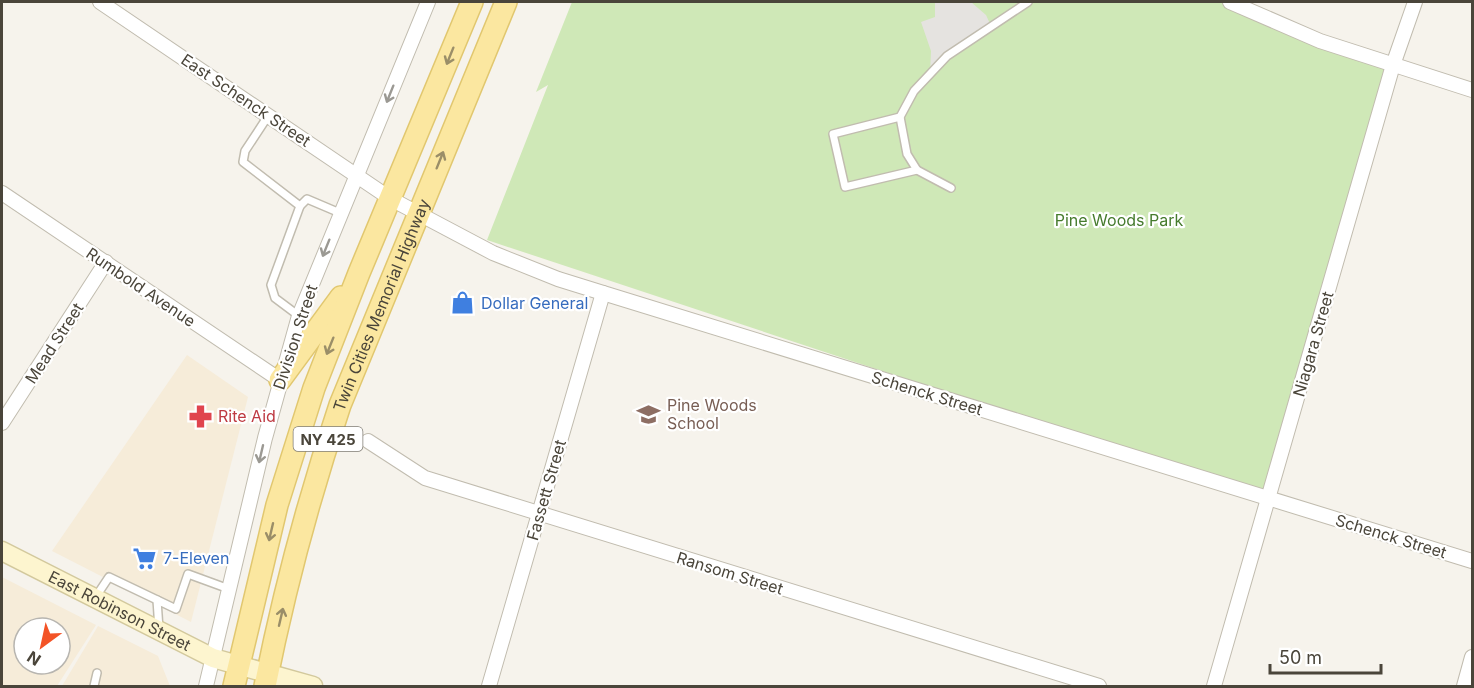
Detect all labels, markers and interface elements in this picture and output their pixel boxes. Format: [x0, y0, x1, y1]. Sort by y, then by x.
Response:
one-way arrow [444, 46, 455, 64]
street label: East Schenck Street [177, 49, 315, 151]
one-way arrow [384, 85, 395, 103]
one-way arrow [435, 151, 446, 170]
street label: Twin Cities Memorial Highway [329, 196, 434, 414]
park label: Pine Woods Park [1055, 210, 1183, 230]
one-way arrow [320, 239, 331, 257]
street label: Rumbold Avenue [83, 243, 199, 331]
street label: Division Street [269, 282, 321, 392]
street label: Niagara Street [1288, 289, 1338, 399]
shop icon: Dollar General [450, 290, 476, 316]
place label: Dollar General [481, 293, 588, 313]
street label: Mead Street [20, 299, 88, 387]
one-way arrow [324, 337, 335, 355]
street label: Schenck Street [869, 367, 985, 419]
place label: Pine Woods School [667, 395, 757, 433]
school or university icon: Pine Woods School [636, 401, 662, 427]
pharmacy icon: Rite Aid [187, 403, 213, 429]
place label: Rite Aid [218, 406, 276, 426]
road number: NY 425 [294, 427, 362, 451]
street label: Fassett Street [522, 437, 570, 543]
one-way arrow [255, 444, 266, 463]
street label: Schenck Street [1333, 510, 1449, 562]
one-way arrow [264, 522, 276, 541]
supermarket icon: 7-Eleven [132, 545, 158, 571]
street label: Ransom Street [674, 547, 786, 599]
place label: 7-Eleven [163, 548, 229, 568]
street label: East Robinson Street [45, 566, 194, 655]
one-way arrow [276, 607, 288, 626]
north arrow [12, 616, 72, 676]
scale bar [1270, 637, 1381, 675]
text: N [23, 647, 44, 670]
text: 50 m [1279, 647, 1322, 668]

